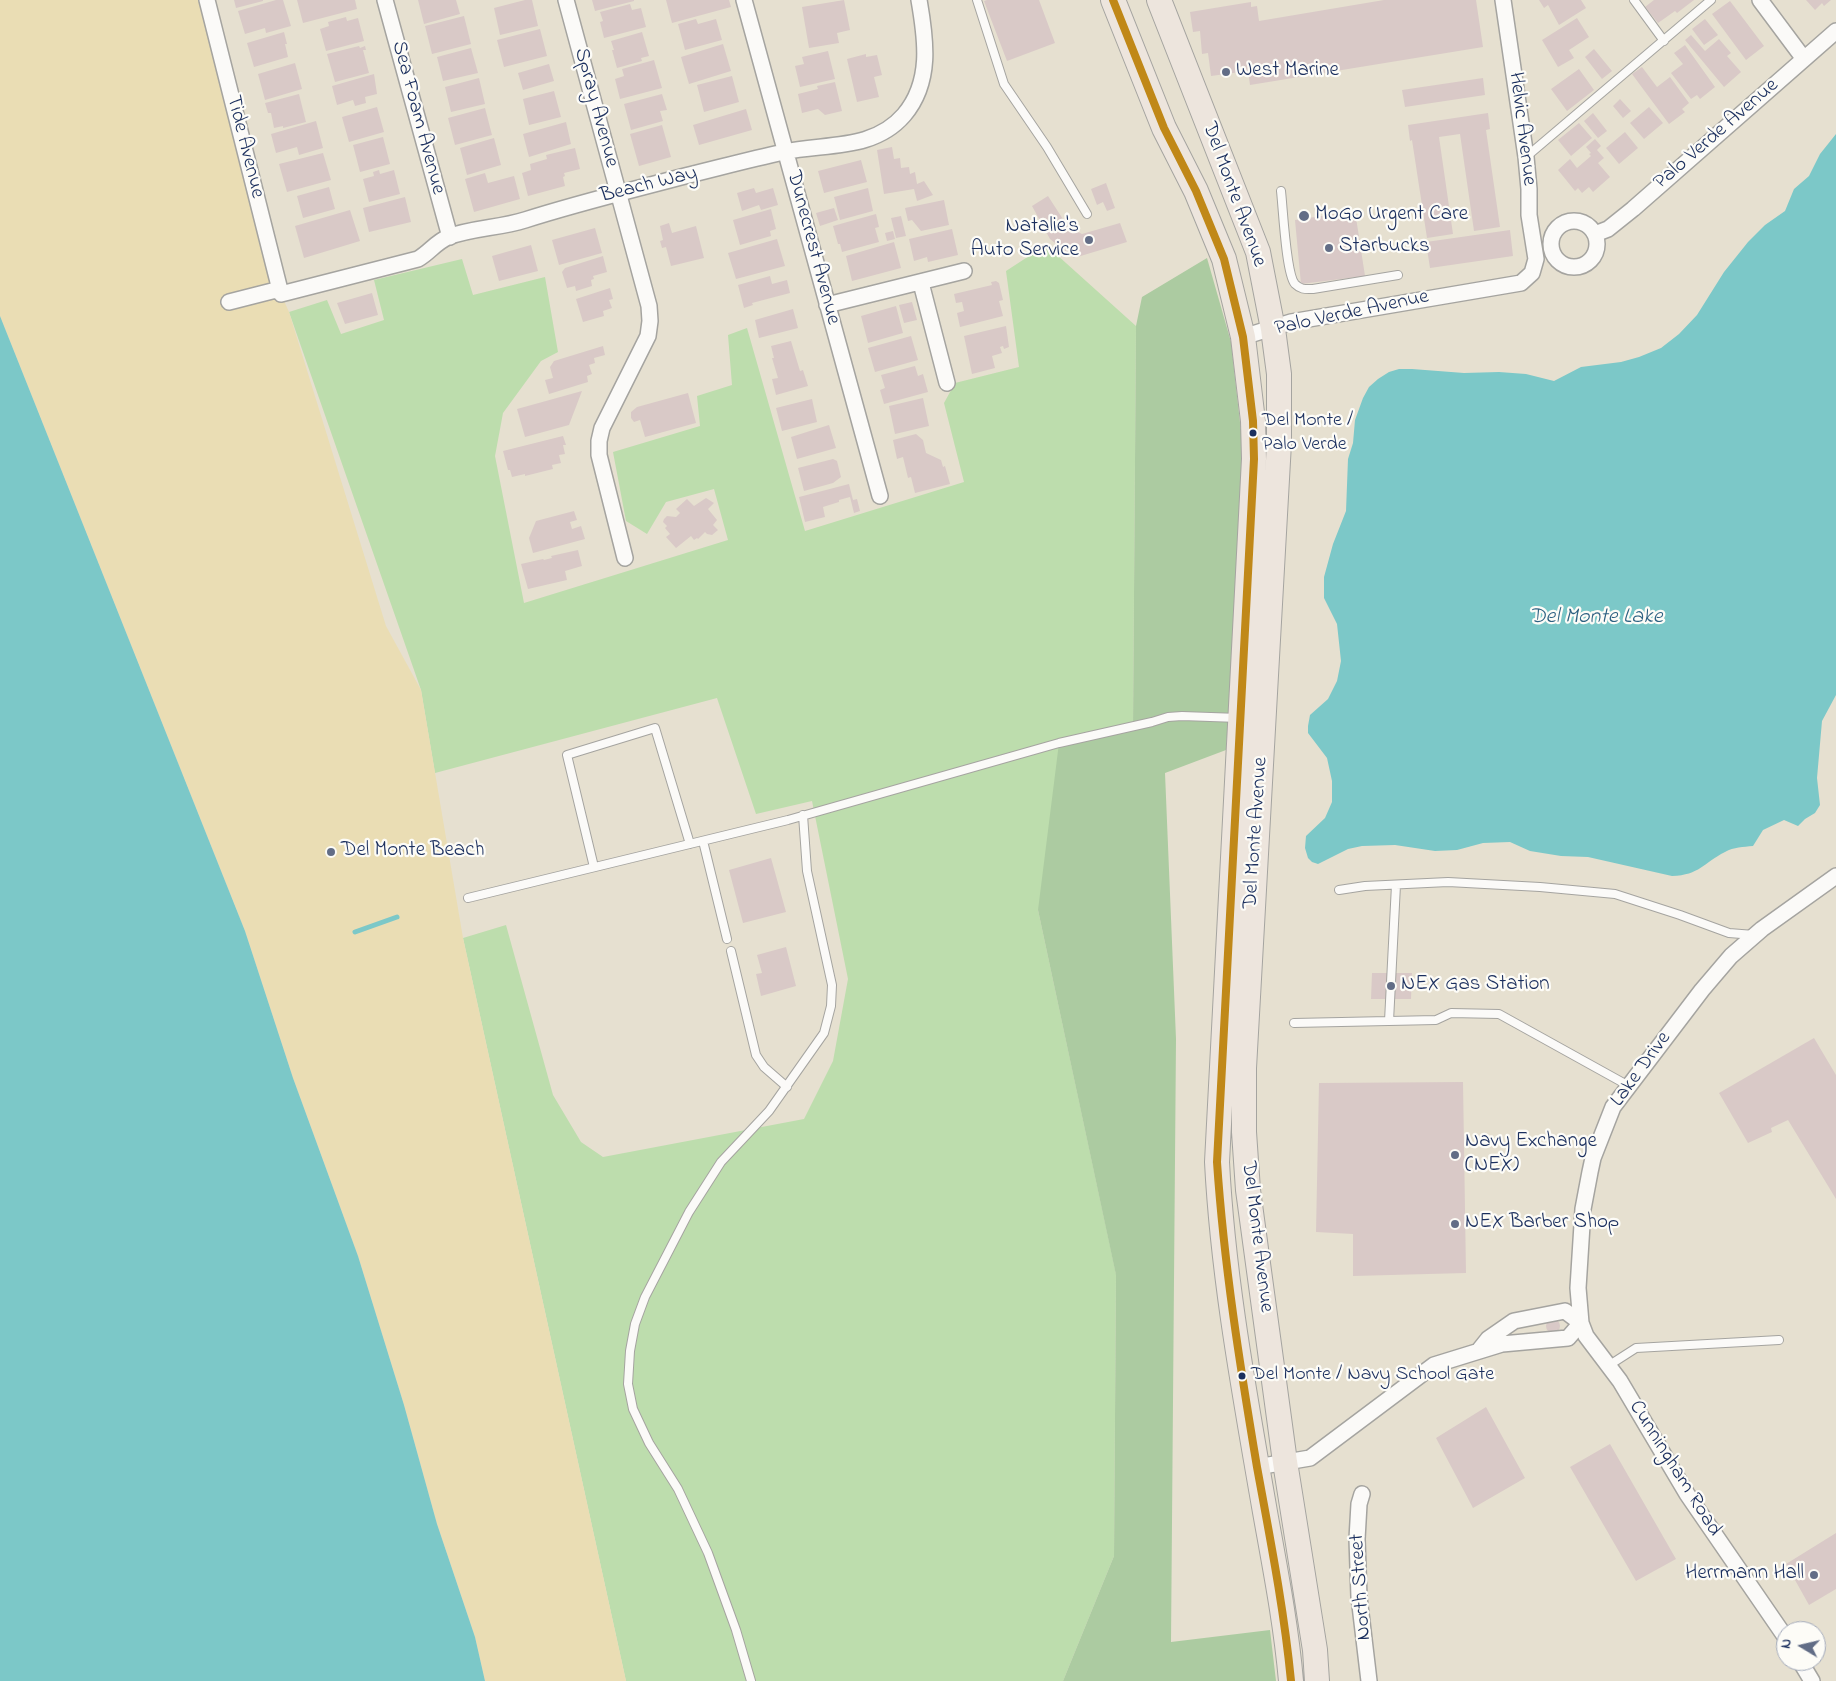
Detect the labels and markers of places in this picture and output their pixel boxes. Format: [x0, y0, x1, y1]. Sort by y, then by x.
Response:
place label: West Marine [1236, 59, 1339, 85]
marker: West Marine [1220, 66, 1232, 78]
place label: MoGo Urgent Care [1315, 203, 1468, 229]
marker: MoGo Urgent Care [1297, 209, 1311, 223]
place label: Natalie's Auto Service [971, 215, 1079, 265]
marker: Natalie's Auto Service [1083, 234, 1095, 246]
place label: Starbucks [1339, 235, 1430, 261]
marker: Starbucks [1323, 242, 1335, 254]
place label: Del Monte / Palo Verde [1262, 410, 1353, 457]
marker: Del Monte / Palo Verde [1248, 428, 1258, 438]
place label: Del Monte Beach [341, 839, 485, 865]
marker: Del Monte Beach [325, 846, 337, 858]
place label: NEX Gas Station [1401, 973, 1550, 999]
marker: NEX Gas Station [1385, 980, 1397, 992]
place label: Navy Exchange (NEX) [1465, 1130, 1597, 1180]
marker: Navy Exchange (NEX) [1449, 1149, 1461, 1161]
place label: NEX Barber Shop [1465, 1211, 1619, 1237]
marker: NEX Barber Shop [1449, 1218, 1461, 1230]
place label: Del Monte / Navy School Gate [1251, 1364, 1494, 1388]
marker: Del Monte / Navy School Gate [1237, 1371, 1247, 1381]
place label: Herrmann Hall [1685, 1562, 1804, 1588]
marker: Herrmann Hall [1808, 1569, 1820, 1581]

